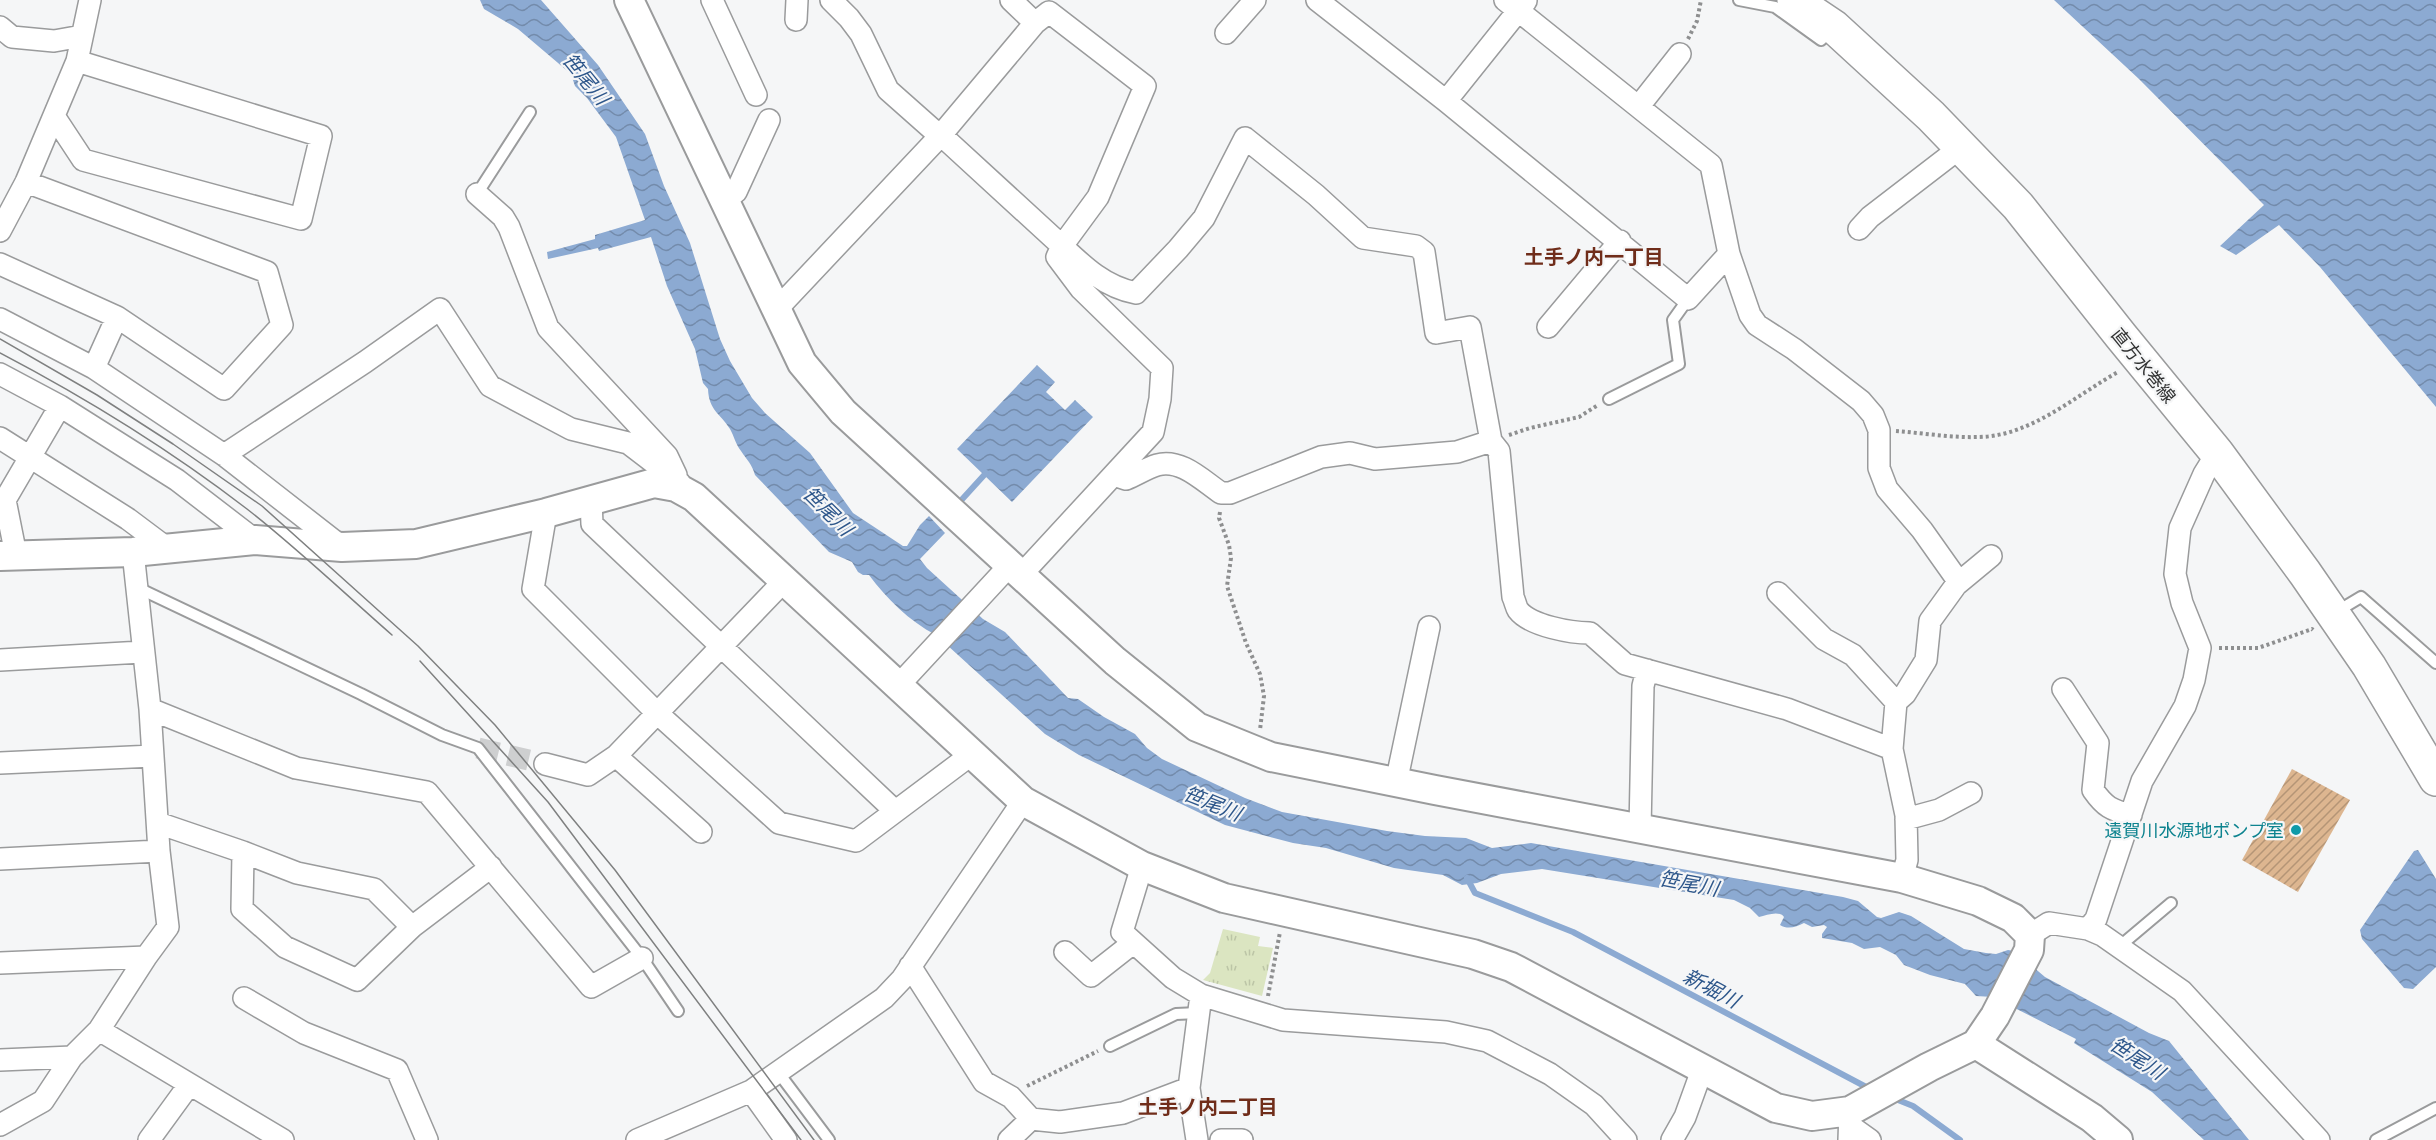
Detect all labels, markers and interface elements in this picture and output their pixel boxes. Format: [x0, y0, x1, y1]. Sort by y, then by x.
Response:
water label: 笹尾川 [558, 46, 618, 111]
district label: 土手ノ内一丁目 [1524, 242, 1664, 269]
street label: 直方水巻線 [2106, 322, 2182, 408]
water label: 笹尾川 [798, 479, 861, 542]
water label: 笹尾川 [1180, 778, 1248, 827]
place label: 遠賀川水源地ポンプ室 [2105, 818, 2284, 842]
marker: 遠賀川水源地ポンプ室 [2289, 823, 2303, 837]
water label: 笹尾川 [1657, 863, 1723, 901]
water label: 新堀川 [1679, 961, 1747, 1014]
water label: 笹尾川 [2105, 1029, 2172, 1086]
district label: 土手ノ内二丁目 [1138, 1092, 1278, 1119]

